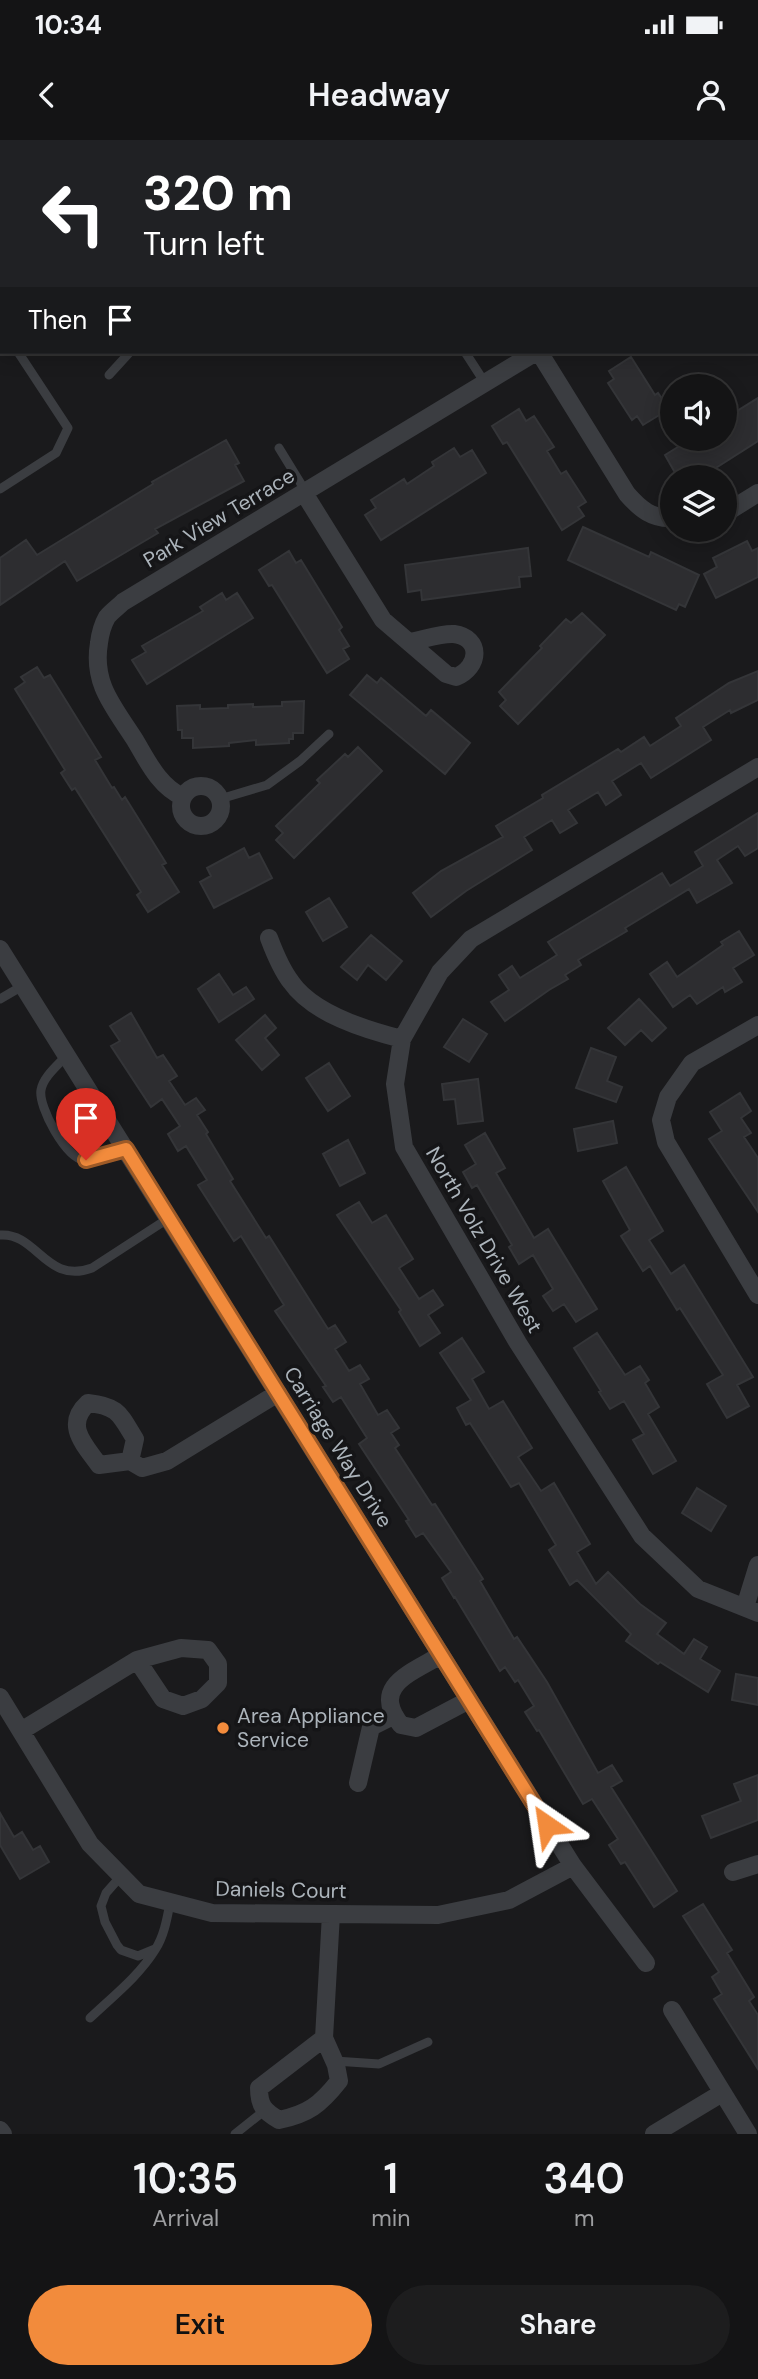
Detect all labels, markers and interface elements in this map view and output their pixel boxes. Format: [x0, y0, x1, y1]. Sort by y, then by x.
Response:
text: 10:34 [35, 8, 102, 42]
text: Headway [308, 74, 450, 116]
icon: back [28, 76, 66, 114]
icon: person [692, 76, 730, 114]
text: 320 m [143, 161, 293, 225]
icon: left [28, 168, 119, 259]
text: Turn left [143, 223, 265, 265]
icon: arrive [101, 301, 139, 339]
text: Then [28, 303, 87, 337]
map controls [660, 374, 737, 542]
button: sound [660, 374, 737, 451]
street label: Park View Terrace [138, 462, 300, 574]
button: layers [660, 465, 737, 542]
pin [56, 1088, 116, 1160]
icon: arrive [67, 1099, 105, 1137]
street label: North Volz Drive West [419, 1142, 549, 1338]
street label: Carriage Way Drive [277, 1361, 399, 1533]
place label: Area Appliance Service [237, 1702, 385, 1754]
marker: Area Appliance Service [215, 1720, 231, 1736]
position arrow [510, 1788, 584, 1862]
street label: Daniels Court [215, 1875, 347, 1905]
text: 10:35 [133, 2151, 238, 2206]
text: 1 [384, 2151, 398, 2206]
text: 340 [544, 2151, 625, 2206]
text: Arrival [152, 2203, 219, 2233]
text: min [371, 2203, 411, 2233]
text: m [574, 2203, 594, 2233]
button: Exit [28, 2285, 372, 2365]
button: Share [386, 2285, 730, 2365]

